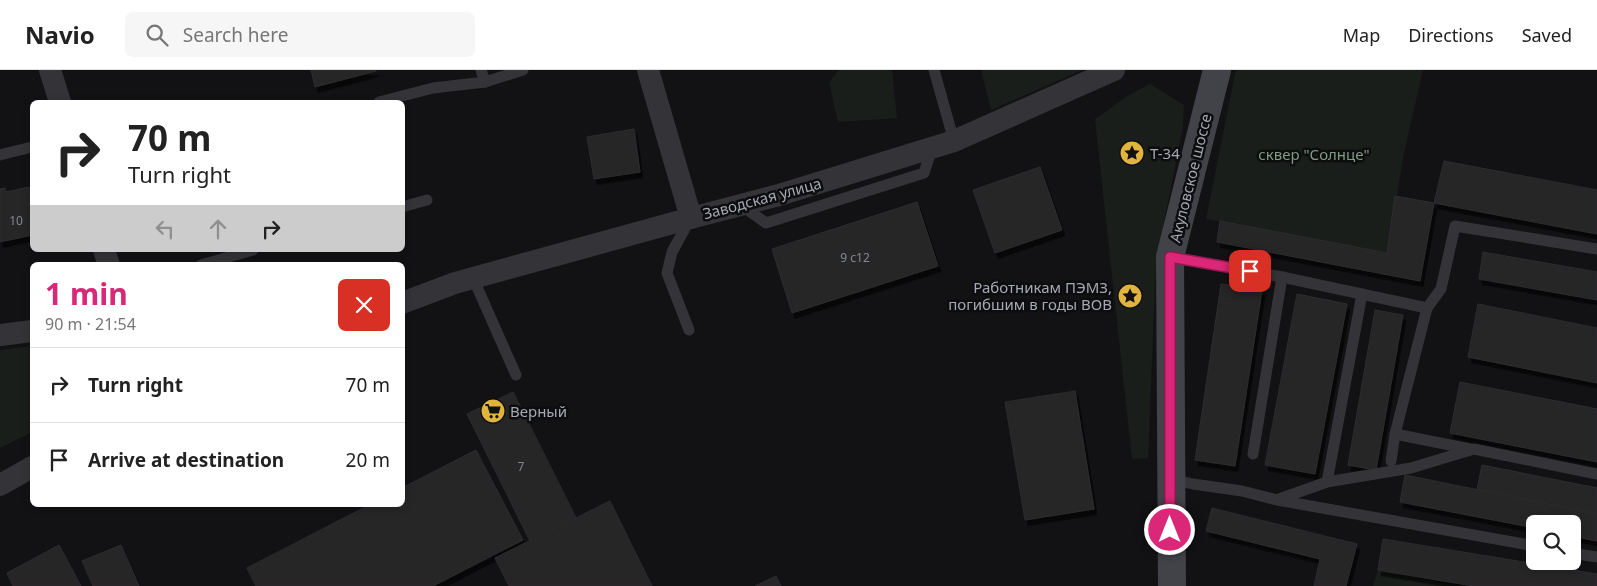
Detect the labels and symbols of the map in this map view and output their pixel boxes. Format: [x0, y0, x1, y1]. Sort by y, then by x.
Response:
street label: Акуловское шоссе [1164, 112, 1216, 244]
place icon: Т-34 [1119, 140, 1145, 166]
place label: Т-34 [1150, 143, 1180, 163]
park label: сквер "Солнце" [1258, 144, 1370, 164]
street label: Заводская улица [701, 173, 823, 223]
house number: 10 [9, 212, 23, 229]
house number: 9 с12 [840, 249, 870, 266]
pin [1229, 250, 1271, 292]
place label: Работникам ПЭМЗ, погибшим в годы ВОВ [948, 277, 1112, 314]
place icon: Работникам ПЭМЗ, погибшим в годы ВОВ [1117, 283, 1143, 309]
supermarket icon: Верный [480, 398, 506, 424]
place label: Верный [510, 401, 567, 421]
house number: 7 [518, 458, 525, 475]
position arrow [1143, 503, 1195, 555]

